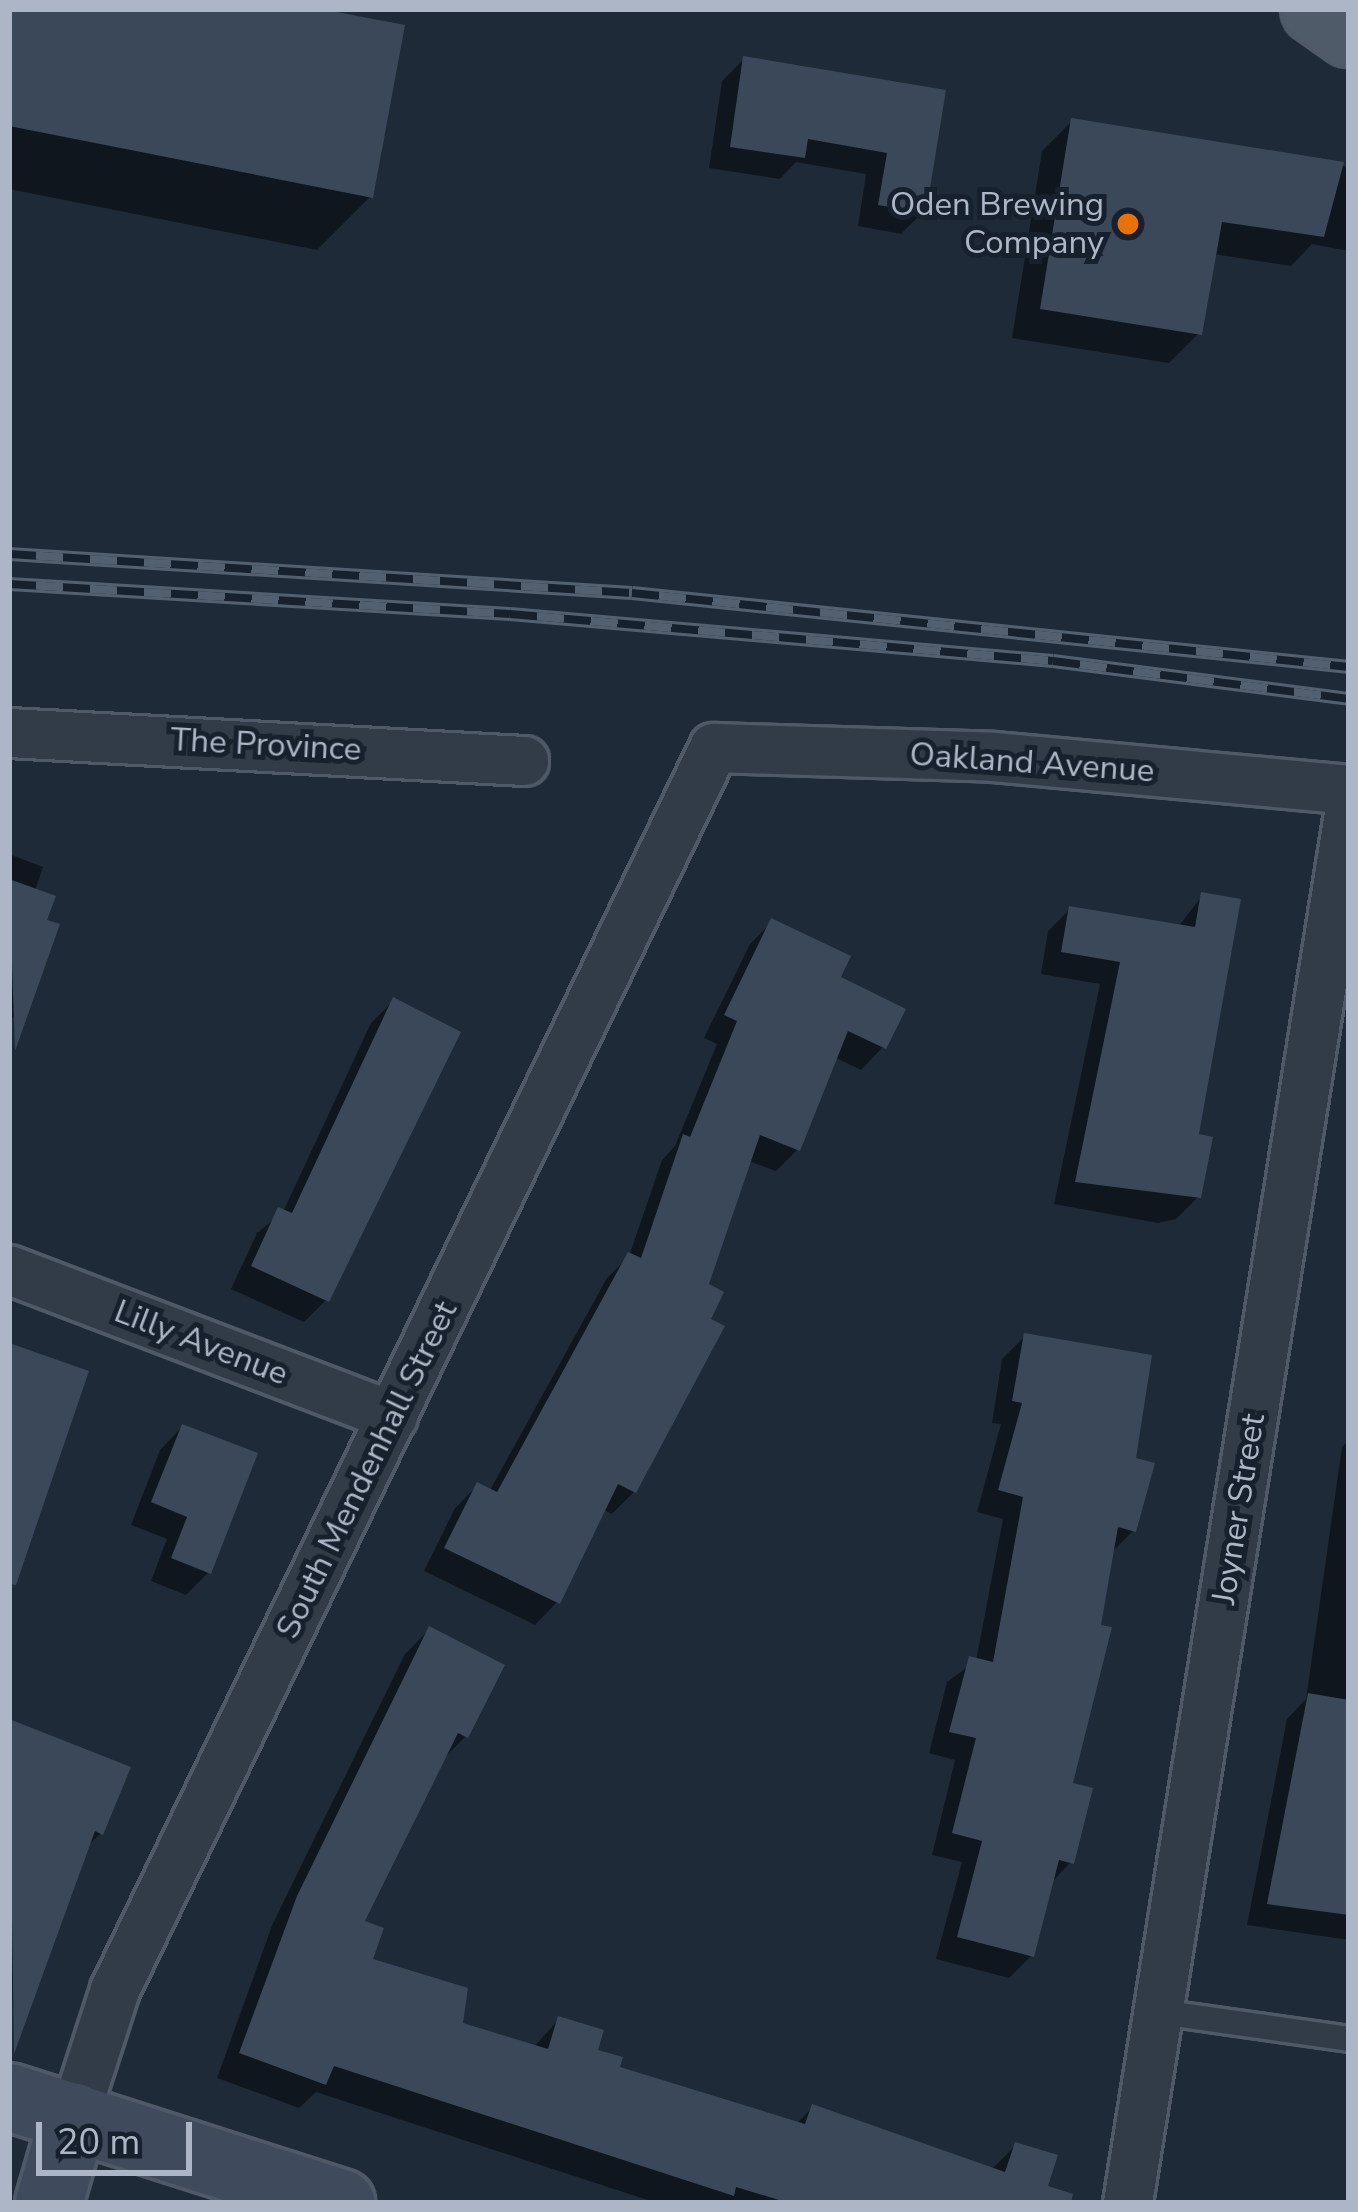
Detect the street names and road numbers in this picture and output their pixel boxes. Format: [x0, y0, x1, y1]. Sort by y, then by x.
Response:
street label: The Province [170, 720, 362, 770]
street label: Oakland Avenue [908, 735, 1156, 791]
street label: Lilly Avenue [109, 1292, 293, 1394]
street label: South Mendenhall Street [268, 1295, 466, 1645]
street label: Joyner Street [1204, 1411, 1274, 1607]

